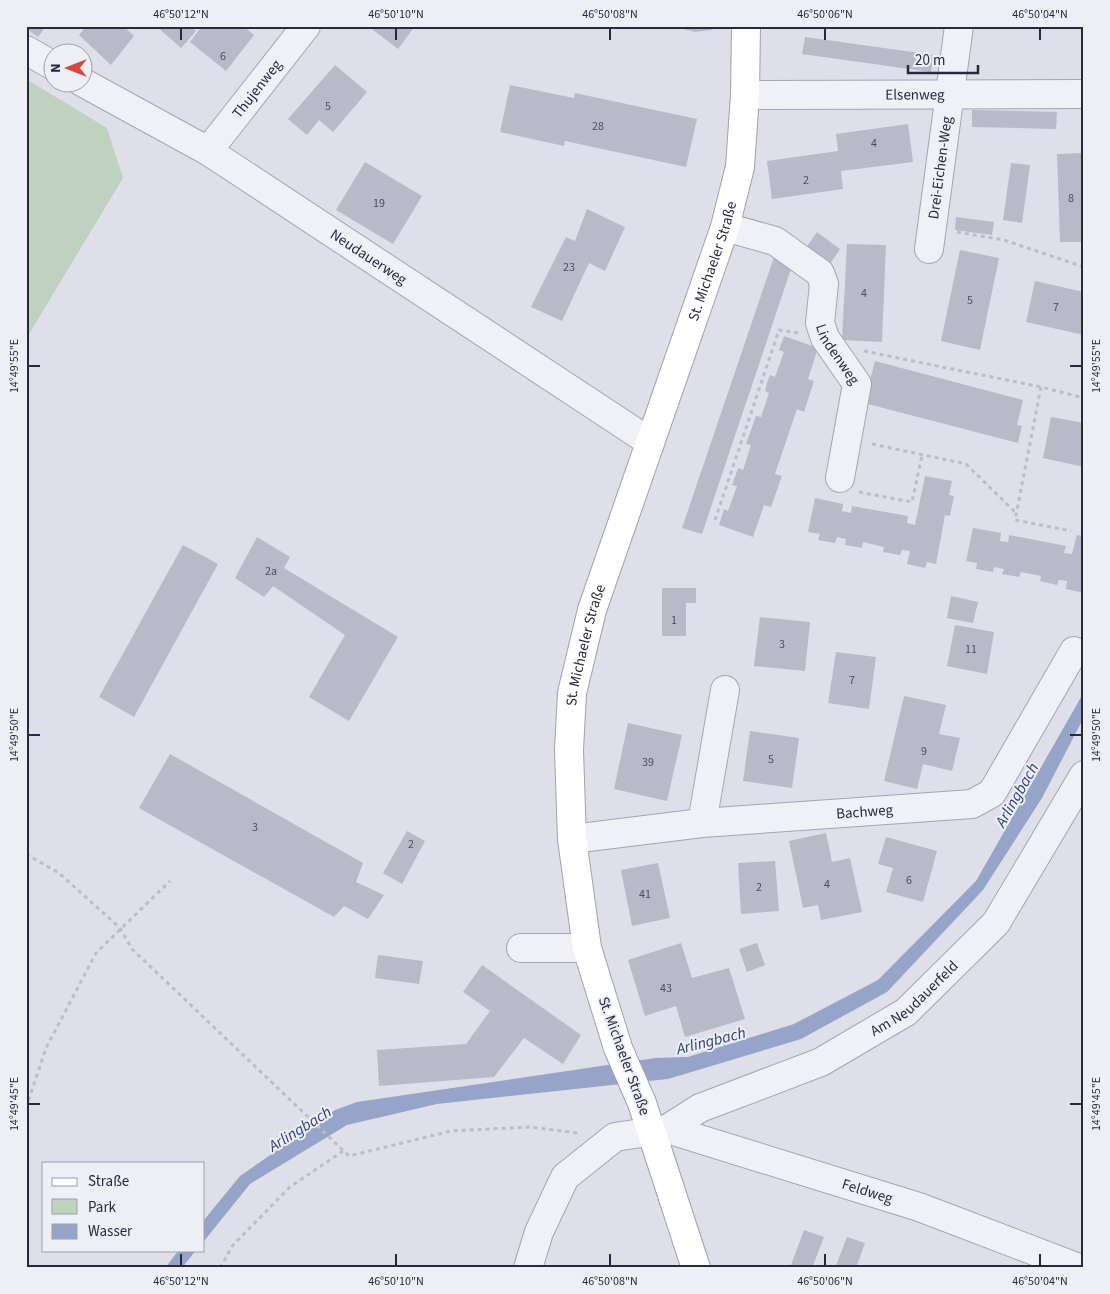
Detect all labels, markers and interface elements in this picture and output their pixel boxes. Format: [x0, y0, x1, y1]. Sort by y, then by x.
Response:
text: 46°50'12"N [153, 6, 209, 23]
text: 46°50'10"N [368, 6, 424, 23]
text: 46°50'08"N [582, 6, 638, 23]
text: 46°50'06"N [797, 6, 853, 23]
text: 46°50'04"N [1012, 6, 1068, 23]
north arrow [42, 42, 92, 92]
scale bar [908, 42, 978, 74]
house number: 6 [220, 48, 226, 65]
text: 20 m [915, 50, 945, 71]
street label: Thujenweg [227, 55, 287, 123]
text: N [46, 63, 66, 73]
street label: Elsenweg [885, 84, 945, 105]
house number: 5 [325, 98, 331, 115]
street label: Drei-Eichen-Weg [923, 115, 957, 220]
house number: 28 [592, 118, 604, 135]
house number: 4 [871, 135, 877, 152]
house number: 2 [803, 172, 809, 189]
house number: 8 [1068, 190, 1074, 207]
house number: 19 [373, 195, 385, 212]
street label: St. Michaeler Straße [683, 199, 742, 324]
street label: Neudauerweg [326, 224, 412, 290]
house number: 23 [563, 259, 575, 276]
house number: 4 [861, 285, 867, 302]
house number: 5 [967, 292, 973, 309]
house number: 7 [1053, 299, 1059, 316]
street label: Lindenweg [811, 321, 865, 389]
text: 14°49'55"E [6, 339, 23, 393]
text: 14°49'55"E [1088, 339, 1105, 393]
house number: 2a [265, 563, 277, 580]
street label: St. Michaeler Straße [561, 581, 611, 707]
house number: 1 [671, 612, 677, 629]
house number: 3 [779, 636, 785, 653]
house number: 11 [965, 641, 977, 658]
house number: 7 [849, 672, 855, 689]
text: 14°49'50"E [6, 708, 23, 762]
text: 14°49'50"E [1088, 708, 1105, 762]
house number: 9 [921, 743, 927, 760]
house number: 5 [768, 751, 774, 768]
house number: 39 [642, 754, 654, 771]
water label: Arlingbach [989, 759, 1044, 832]
street label: Bachweg [835, 799, 894, 824]
house number: 3 [252, 819, 258, 836]
house number: 2 [408, 836, 414, 853]
house number: 6 [906, 872, 912, 889]
house number: 4 [824, 876, 830, 893]
house number: 2 [756, 879, 762, 896]
house number: 41 [639, 886, 651, 903]
street label: Am Neudauerfeld [866, 956, 963, 1041]
house number: 43 [660, 980, 672, 997]
street label: St. Michaeler Straße [593, 994, 655, 1118]
water label: Arlingbach [673, 1022, 748, 1060]
text: 14°49'45"E [6, 1077, 23, 1131]
text: 14°49'45"E [1088, 1077, 1105, 1131]
water label: Arlingbach [263, 1101, 336, 1158]
legend [42, 1162, 205, 1252]
text: Straße [88, 1171, 129, 1192]
street label: Feldweg [839, 1173, 896, 1209]
text: Park [88, 1197, 117, 1218]
text: Wasser [88, 1221, 133, 1242]
text: 46°50'12"N [153, 1273, 209, 1290]
text: 46°50'10"N [368, 1273, 424, 1290]
text: 46°50'08"N [582, 1273, 638, 1290]
text: 46°50'06"N [797, 1273, 853, 1290]
text: 46°50'04"N [1012, 1273, 1068, 1290]

